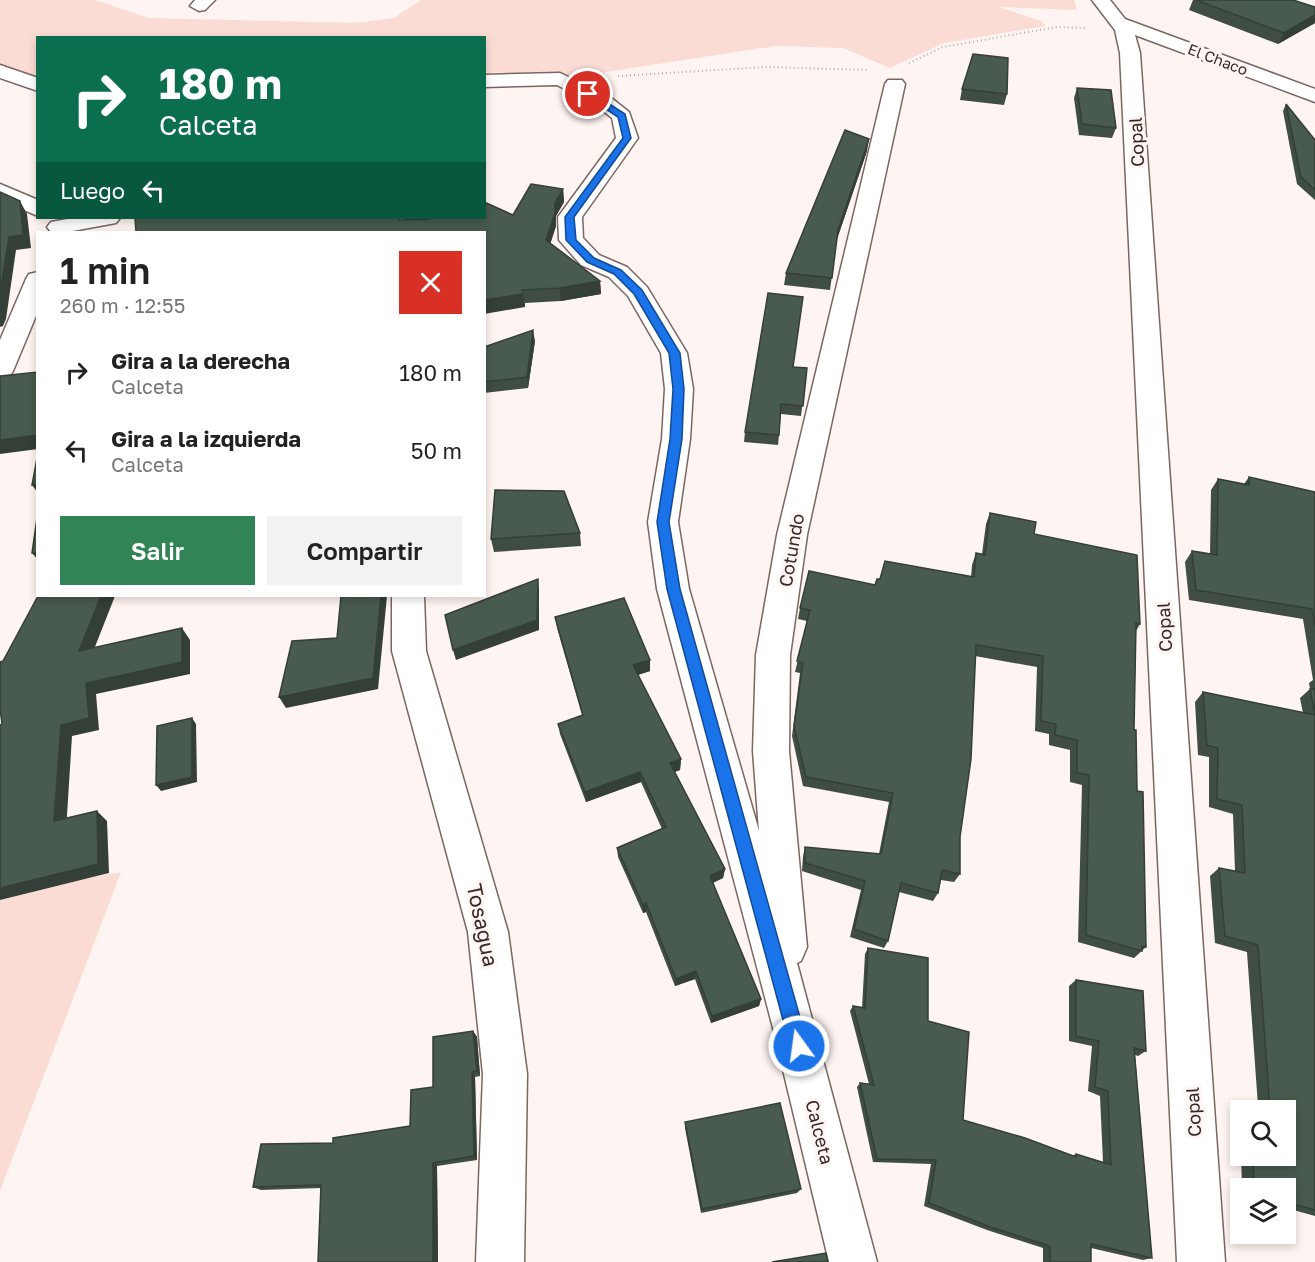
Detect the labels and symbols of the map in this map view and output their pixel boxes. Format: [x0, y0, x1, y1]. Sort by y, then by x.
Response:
street label: El Chaco [1185, 39, 1251, 79]
pin [562, 68, 613, 119]
street label: Copal [1124, 116, 1148, 168]
street label: Cotundo [774, 512, 808, 588]
street label: Copal [1152, 601, 1176, 653]
street label: Tosagua [462, 881, 504, 969]
position arrow [767, 1014, 831, 1078]
street label: Copal [1181, 1086, 1205, 1138]
street label: Calceta [801, 1098, 839, 1166]

